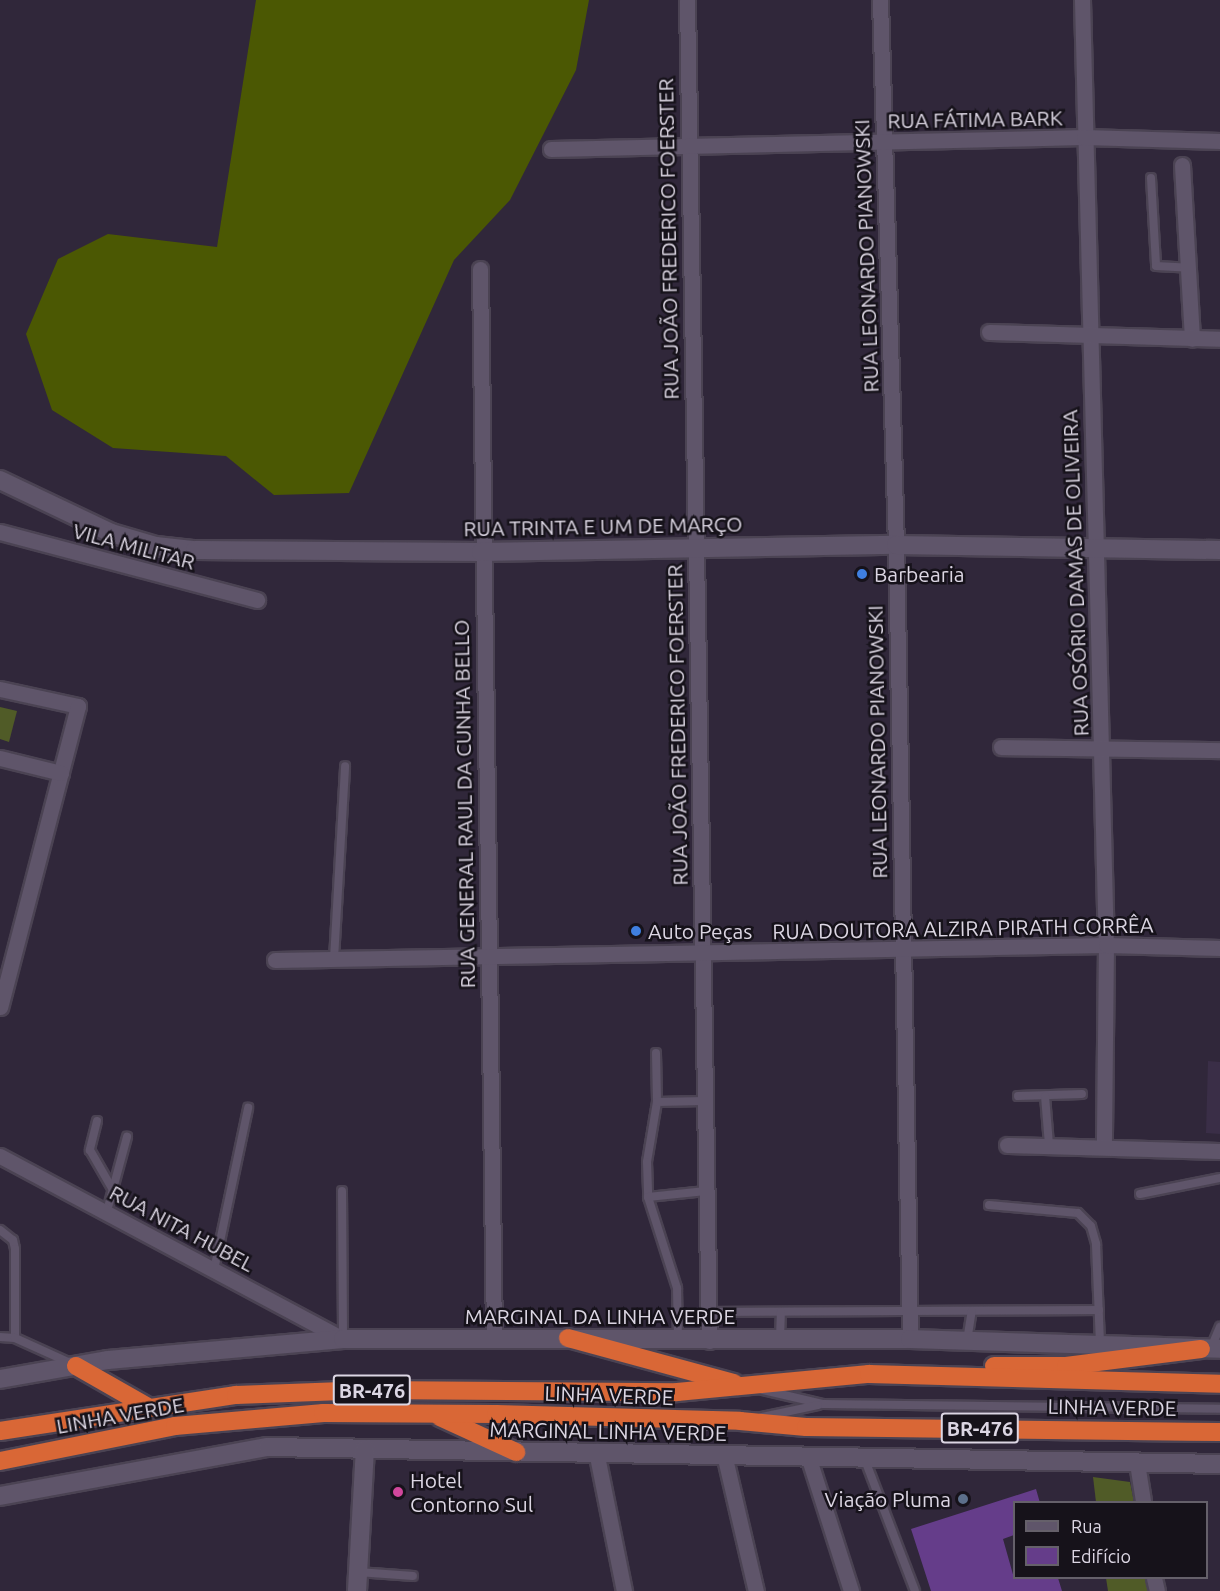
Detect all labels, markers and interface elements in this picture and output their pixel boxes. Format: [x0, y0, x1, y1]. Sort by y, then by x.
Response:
street label: RUA JOÃO FREDERICO FOERSTER [653, 78, 683, 400]
street label: RUA FÁTIMA BARK [887, 105, 1063, 133]
street label: RUA LEONARDO PIANOWSKI [849, 119, 883, 393]
street label: RUA OSÓRIO DAMAS DE OLIVEIRA [1057, 409, 1093, 737]
street label: RUA TRINTA E UM DE MARÇO [463, 511, 743, 541]
street label: VILA MILITAR [70, 518, 198, 574]
place label: Barbearia [874, 561, 965, 587]
street label: RUA JOÃO FREDERICO FOERSTER [662, 564, 692, 886]
marker: Barbearia [855, 567, 869, 581]
street label: RUA LEONARDO PIANOWSKI [862, 605, 892, 879]
street label: RUA GENERAL RAUL DA CUNHA BELLO [448, 619, 480, 989]
street label: RUA DOUTORA ALZIRA PIRATH CORRÊA [772, 912, 1154, 944]
place label: Auto Peças [648, 918, 752, 944]
marker: Auto Peças [629, 924, 643, 938]
street label: RUA NITA HUBEL [105, 1179, 259, 1277]
street label: MARGINAL DA LINHA VERDE [465, 1303, 735, 1329]
road number: BR-476 [332, 1373, 412, 1407]
street label: LINHA VERDE [544, 1380, 674, 1410]
street label: LINHA VERDE [54, 1391, 186, 1439]
street label: LINHA VERDE [1047, 1393, 1177, 1421]
road number: BR-476 [940, 1411, 1020, 1445]
street label: MARGINAL LINHA VERDE [489, 1416, 727, 1446]
place label: Hotel Contorno Sul [410, 1467, 533, 1517]
marker: Hotel Contorno Sul [391, 1485, 405, 1499]
place label: Viação Pluma [825, 1486, 951, 1512]
marker: Viação Pluma [956, 1492, 970, 1506]
legend [1013, 1501, 1208, 1579]
text: Rua [1071, 1516, 1102, 1536]
text: Edifício [1071, 1546, 1131, 1566]

